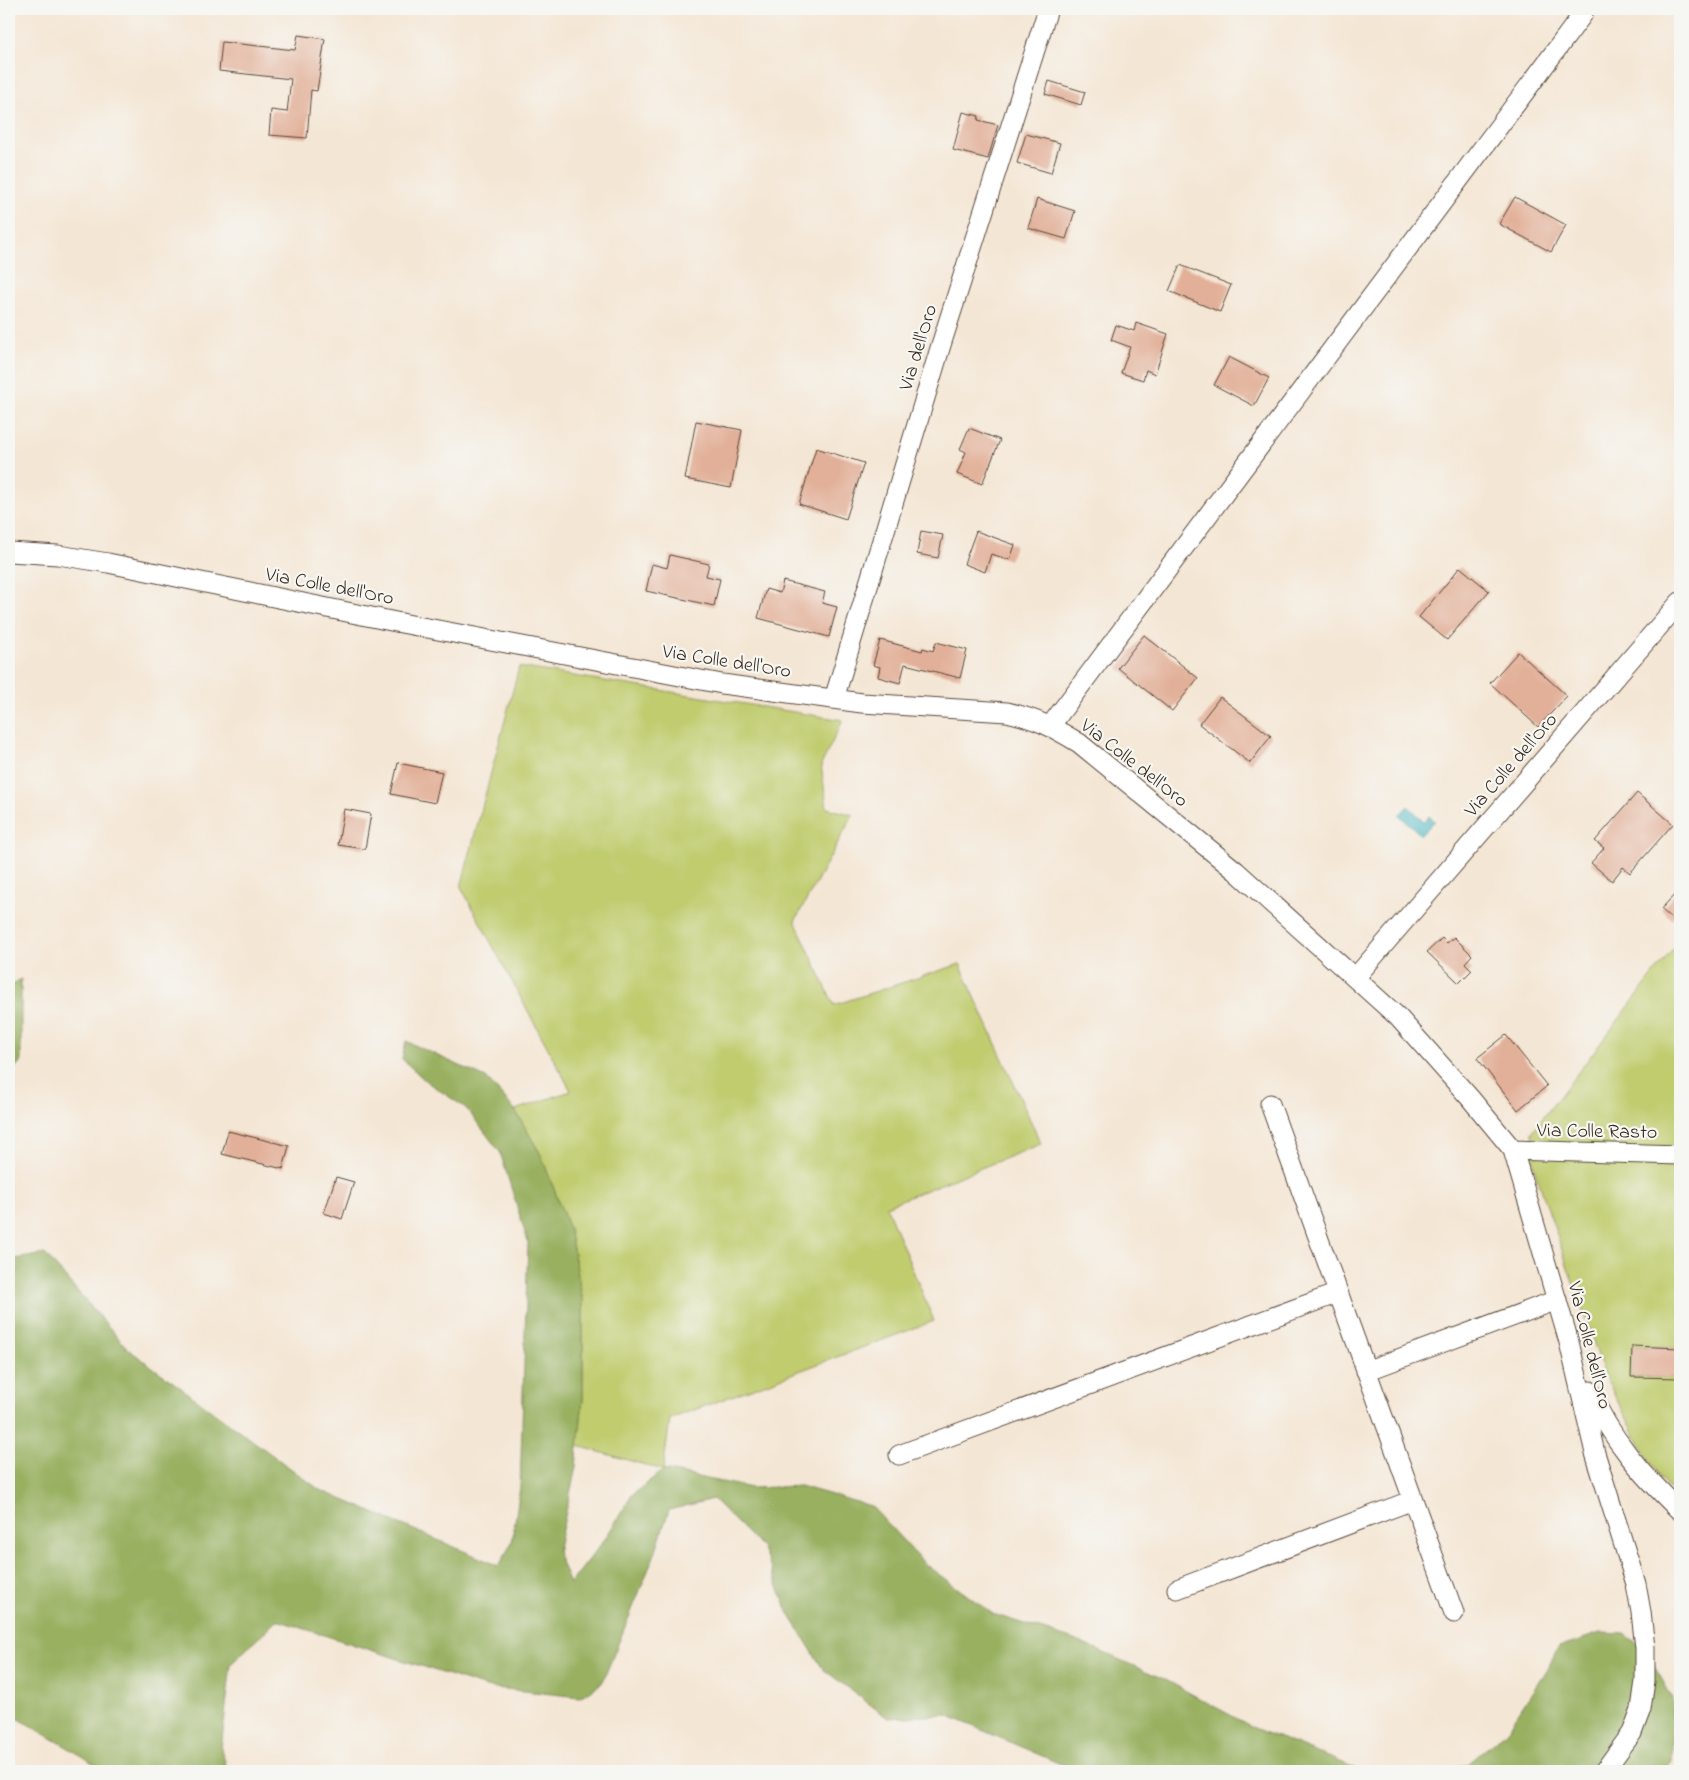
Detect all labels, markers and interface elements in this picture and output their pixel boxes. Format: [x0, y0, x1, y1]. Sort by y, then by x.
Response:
street label: Via dell'Oro [892, 301, 946, 395]
street label: Via Colle dell'Oro [262, 561, 396, 614]
street label: Via Colle dell'Oro [659, 638, 793, 687]
street label: Via Colle dell'Oro [1458, 707, 1565, 825]
street label: Via Colle dell'Oro [1073, 712, 1194, 815]
street label: Via Colle Rasto [1536, 1117, 1657, 1148]
street label: Via Colle dell'Oro [1559, 1278, 1618, 1412]

